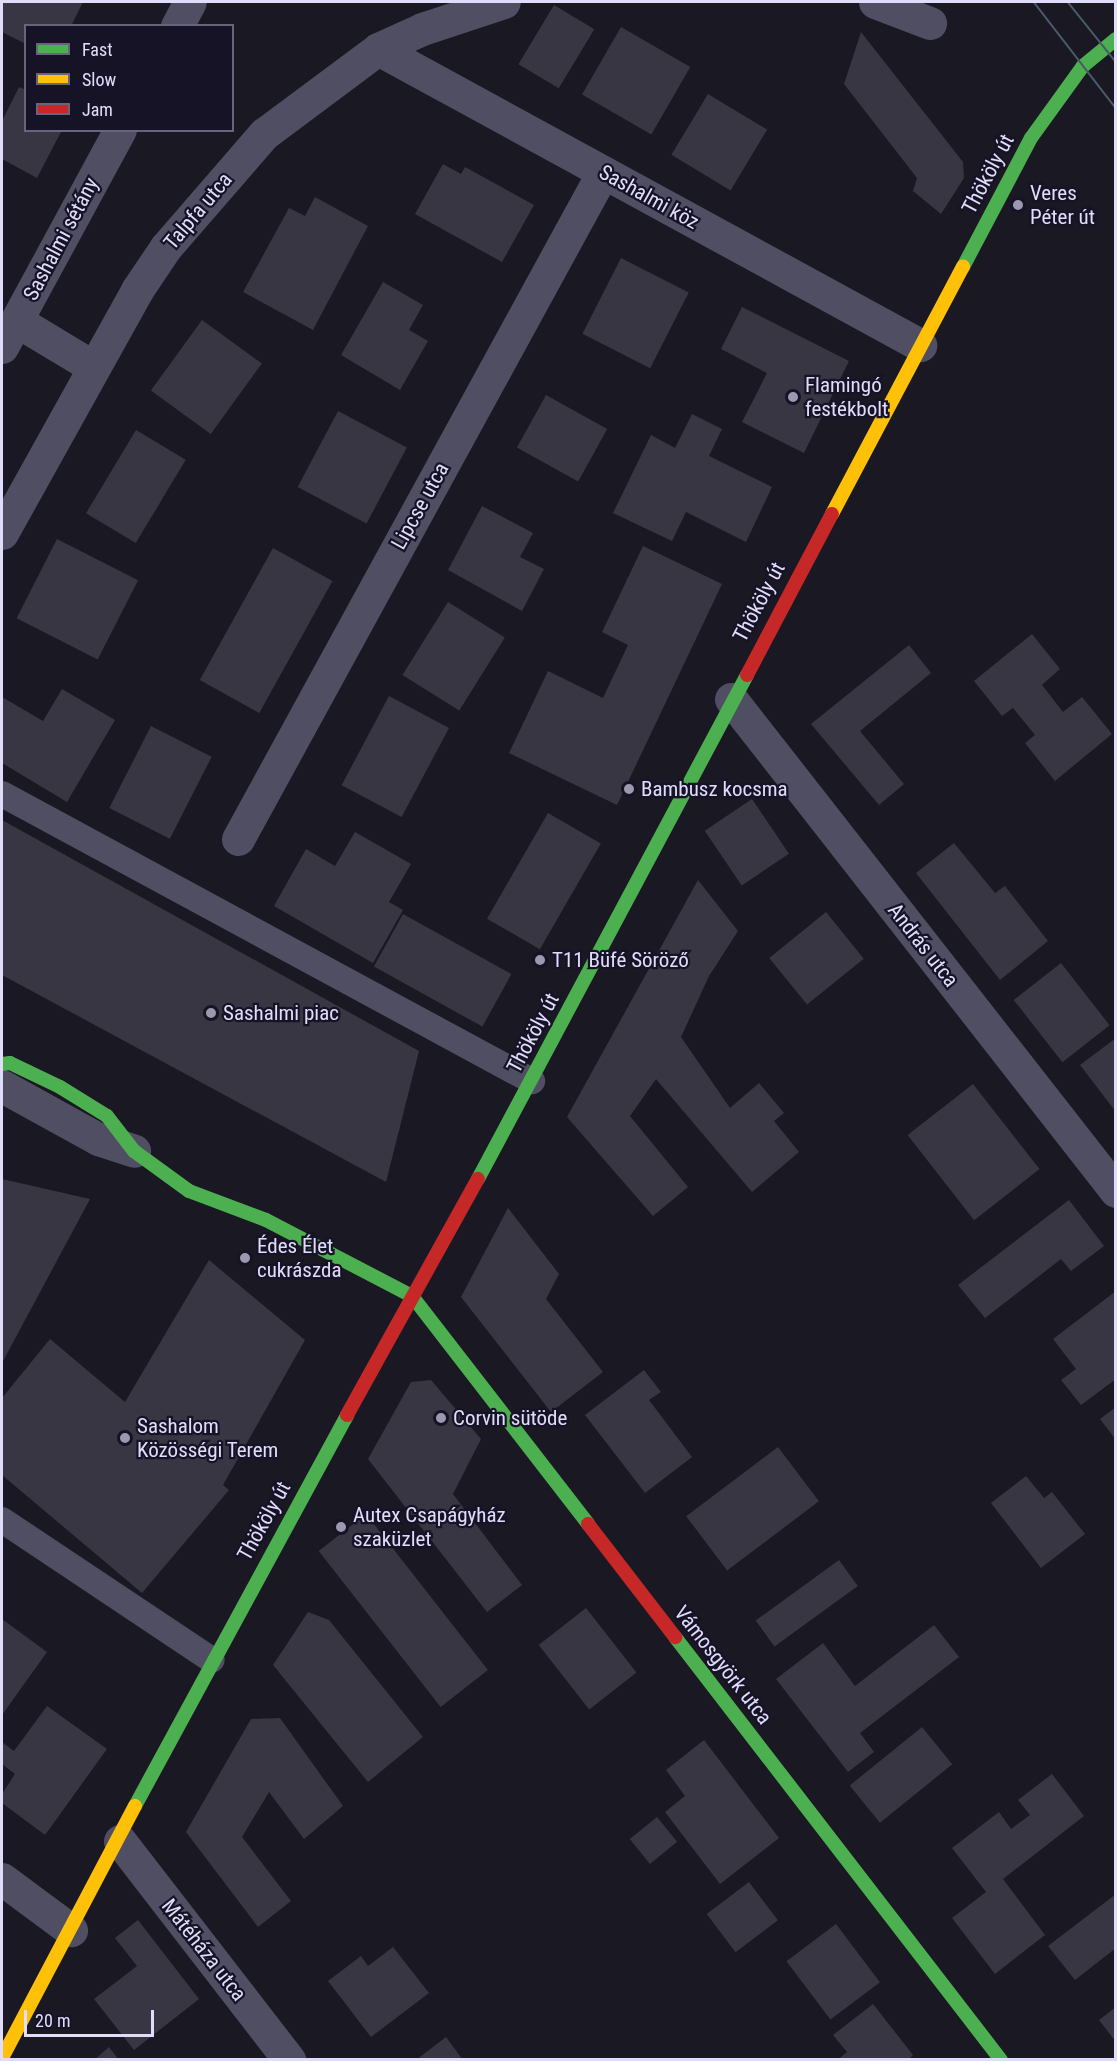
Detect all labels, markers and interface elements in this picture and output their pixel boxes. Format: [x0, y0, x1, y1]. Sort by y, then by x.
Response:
legend [24, 24, 234, 132]
text: Fast [82, 39, 113, 60]
text: Slow [82, 69, 116, 90]
text: Jam [82, 99, 113, 120]
street label: Thököly út [957, 130, 1019, 218]
street label: Sashalmi köz [595, 159, 703, 235]
street label: Talpfa utca [159, 167, 237, 255]
street label: Sashalmi sétány [18, 173, 104, 305]
place label: Veres Péter út [1030, 180, 1095, 230]
marker: Veres Péter út [1011, 198, 1025, 212]
place label: Flamingó festékbolt [805, 372, 888, 422]
marker: Flamingó festékbolt [786, 390, 800, 404]
street label: Lipcse utca [386, 458, 454, 554]
street label: Thököly út [728, 558, 790, 646]
place label: Bambusz kocsma [641, 776, 788, 802]
marker: Bambusz kocsma [622, 782, 636, 796]
street label: András utca [883, 898, 963, 992]
place label: T11 Büfé Söröző [552, 947, 689, 973]
marker: T11 Büfé Söröző [533, 953, 547, 967]
street label: Thököly út [502, 989, 564, 1077]
place label: Sashalmi piac [223, 1000, 339, 1026]
marker: Sashalmi piac [204, 1006, 218, 1020]
place label: Édes Élet cukrászda [257, 1233, 341, 1283]
marker: Édes Élet cukrászda [238, 1251, 252, 1265]
place label: Corvin sütöde [453, 1405, 567, 1431]
marker: Corvin sütöde [434, 1411, 448, 1425]
place label: Sashalom Közösségi Terem [137, 1413, 279, 1463]
marker: Sashalom Közösségi Terem [118, 1431, 132, 1445]
street label: Thököly út [232, 1477, 296, 1565]
place label: Autex Csapágyház szaküzlet [353, 1502, 506, 1552]
marker: Autex Csapágyház szaküzlet [334, 1520, 348, 1534]
street label: Vámosgyörk utca [669, 1601, 777, 1729]
street label: Mátéháza utca [156, 1894, 252, 2006]
scale bar [27, 1998, 158, 2036]
text: 20 m [35, 2010, 70, 2031]

